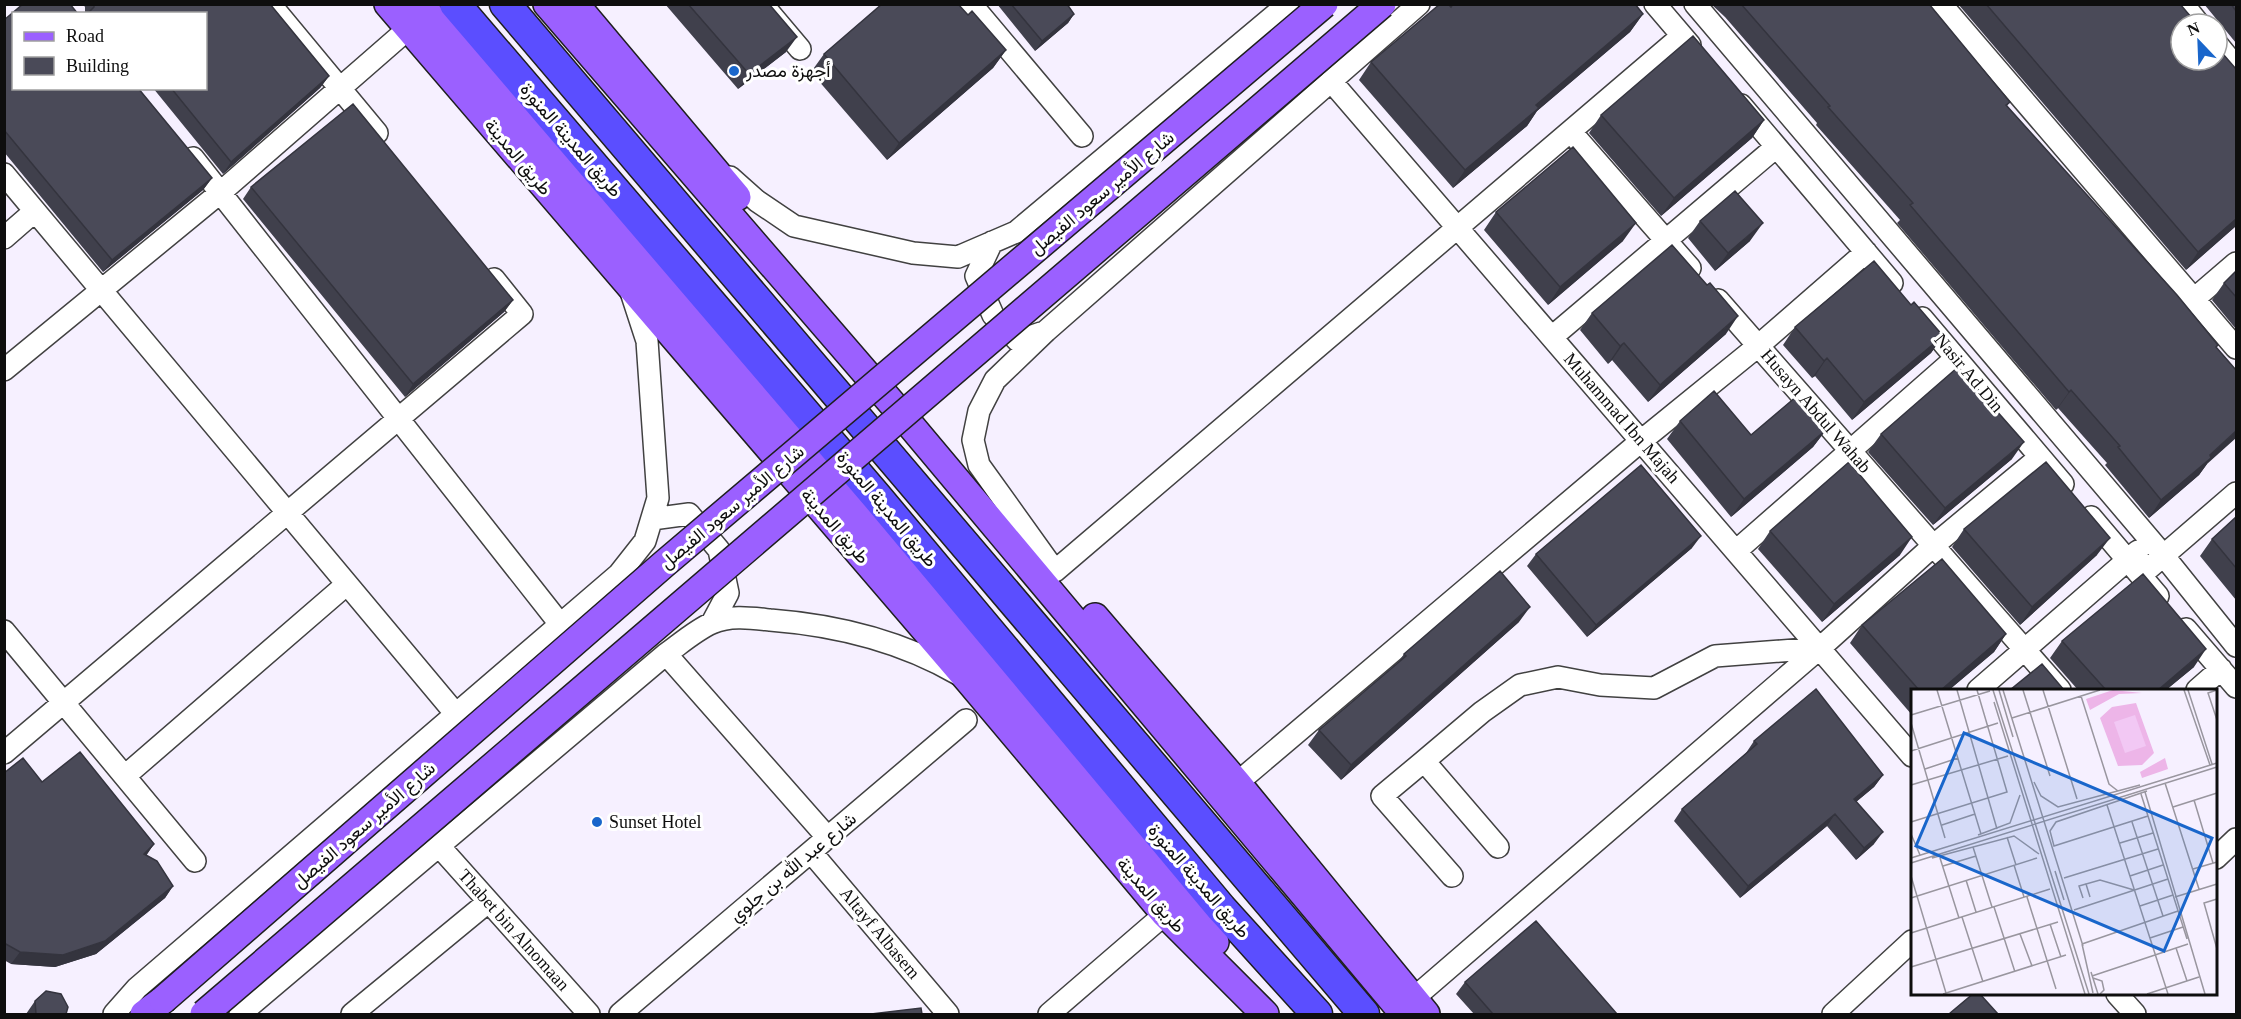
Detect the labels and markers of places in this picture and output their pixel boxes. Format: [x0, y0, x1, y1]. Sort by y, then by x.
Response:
place label: أجهزة مصدر [745, 61, 830, 82]
marker: أجهزة مصدر [727, 64, 741, 78]
place label: Sunset Hotel [609, 812, 702, 832]
marker: Sunset Hotel [590, 815, 604, 829]

